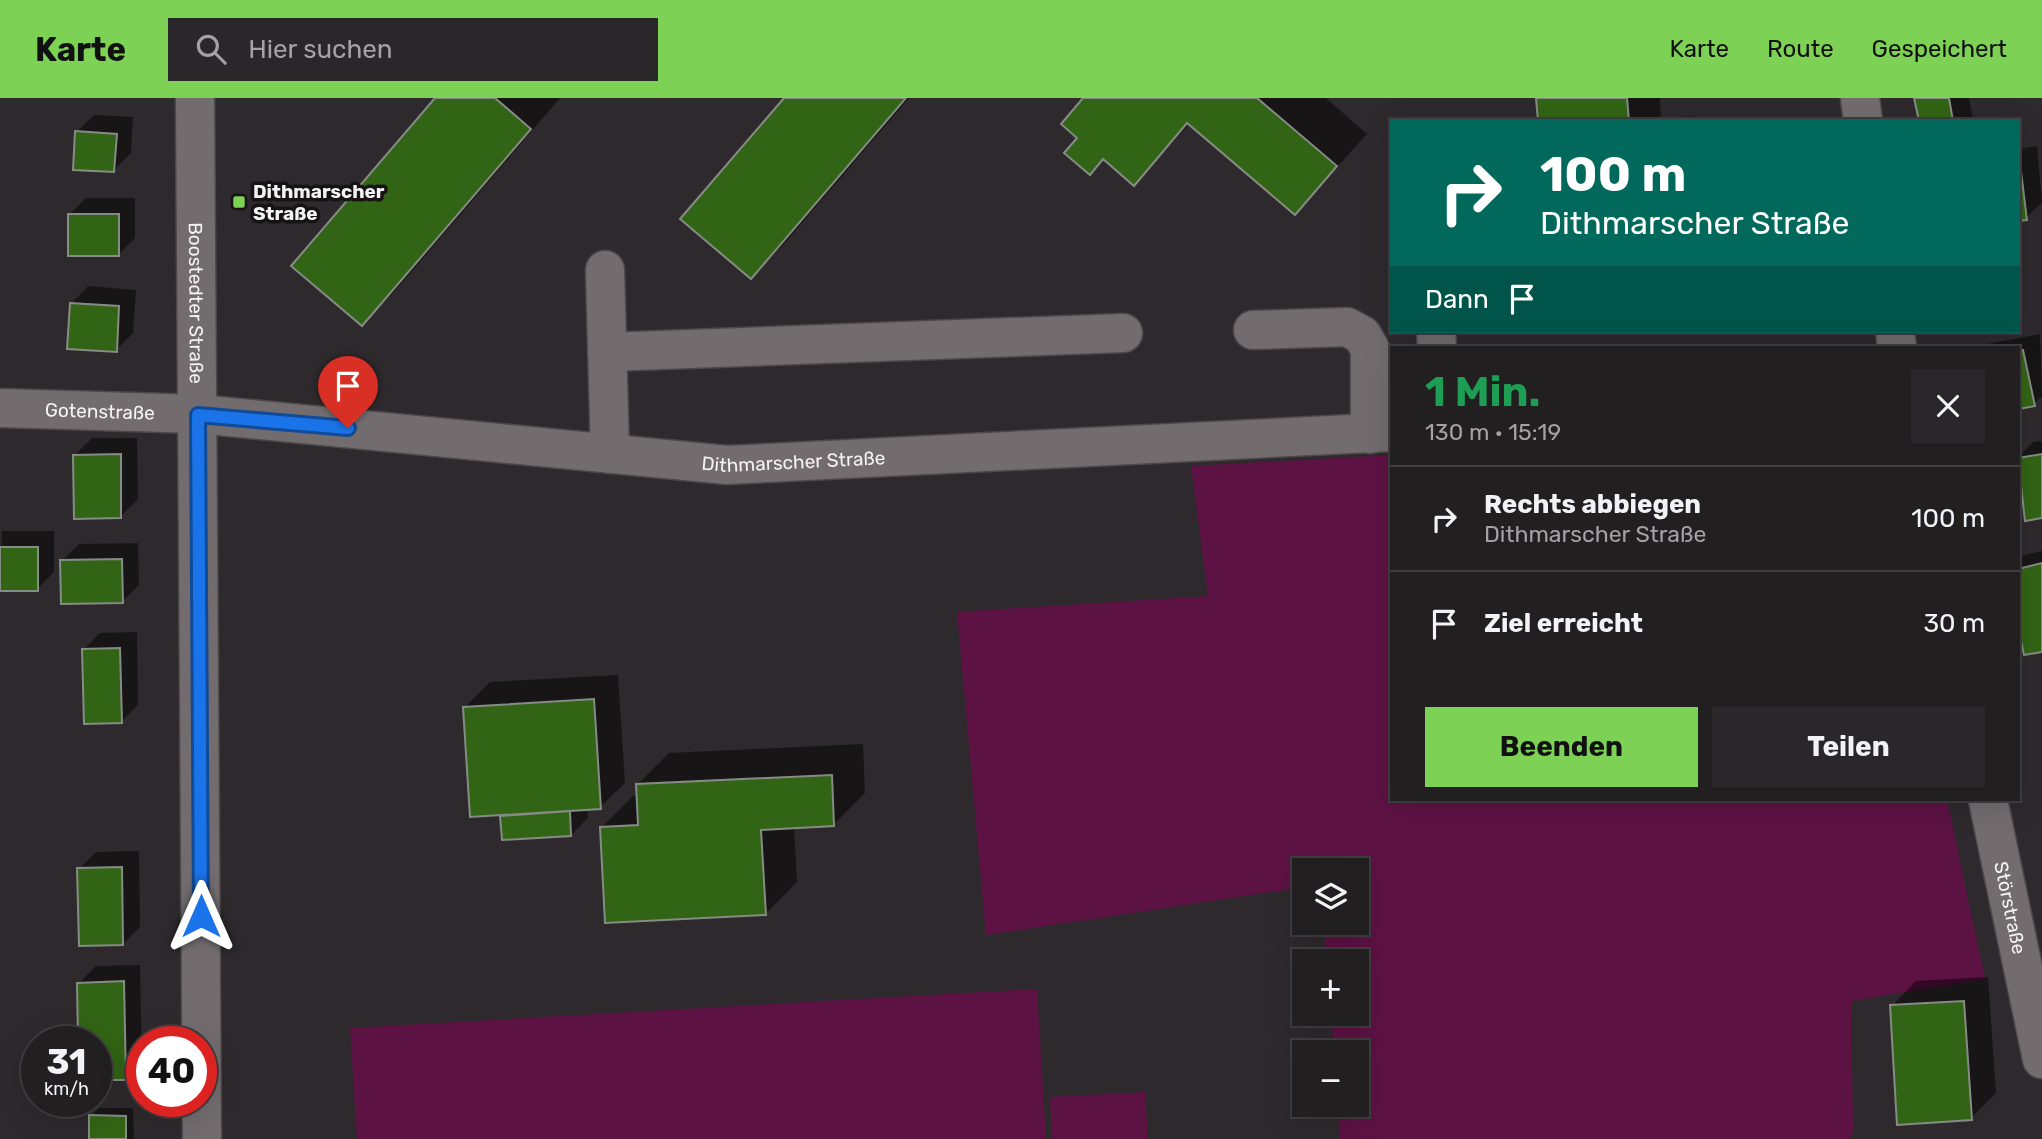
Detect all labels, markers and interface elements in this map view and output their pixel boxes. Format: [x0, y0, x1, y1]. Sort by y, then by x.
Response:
search box [168, 18, 658, 81]
text: Karte [35, 30, 126, 69]
icon: search [192, 30, 230, 68]
text: Hier suchen [248, 34, 393, 65]
text: Karte [1670, 35, 1729, 63]
text: Route [1767, 35, 1834, 63]
text: Gespeichert [1872, 35, 2007, 63]
text: 100 m [1540, 145, 1686, 203]
icon: right [1425, 147, 1516, 238]
place label: Dithmarscher Straße [253, 180, 385, 225]
marker: Dithmarscher Straße [231, 194, 247, 210]
text: Dithmarscher Straße [1540, 204, 1849, 242]
street label: Boostedter Straße [184, 222, 208, 384]
icon: arrive [1503, 280, 1541, 318]
text: Dann [1425, 284, 1489, 315]
pin [318, 356, 378, 428]
icon: arrive [329, 367, 367, 405]
text: 1 Min. [1425, 367, 1541, 417]
button: close [1911, 369, 1985, 443]
street label: Gotenstraße [45, 398, 155, 424]
text: 130 m · 15:19 [1425, 418, 1561, 446]
street label: Dithmarscher Straße [701, 446, 886, 477]
text: Rechts abbiegen [1484, 489, 1701, 520]
icon: right [1425, 500, 1463, 538]
text: 100 m [1911, 503, 1985, 534]
text: Dithmarscher Straße [1484, 520, 1706, 548]
icon: arrive [1425, 605, 1463, 643]
text: Ziel erreicht [1484, 608, 1643, 639]
text: 30 m [1923, 608, 1985, 639]
button: Beenden [1425, 707, 1698, 787]
button: Teilen [1712, 707, 1985, 787]
map controls [1292, 858, 1369, 1117]
button: layers [1292, 858, 1369, 935]
street label: Störstraße [1990, 859, 2031, 956]
position arrow [164, 879, 238, 953]
button: + [1292, 949, 1369, 1026]
speed limit sign: 40 [126, 1026, 217, 1117]
button: − [1292, 1040, 1369, 1117]
text: 31 [47, 1041, 86, 1083]
text: km/h [44, 1078, 89, 1100]

